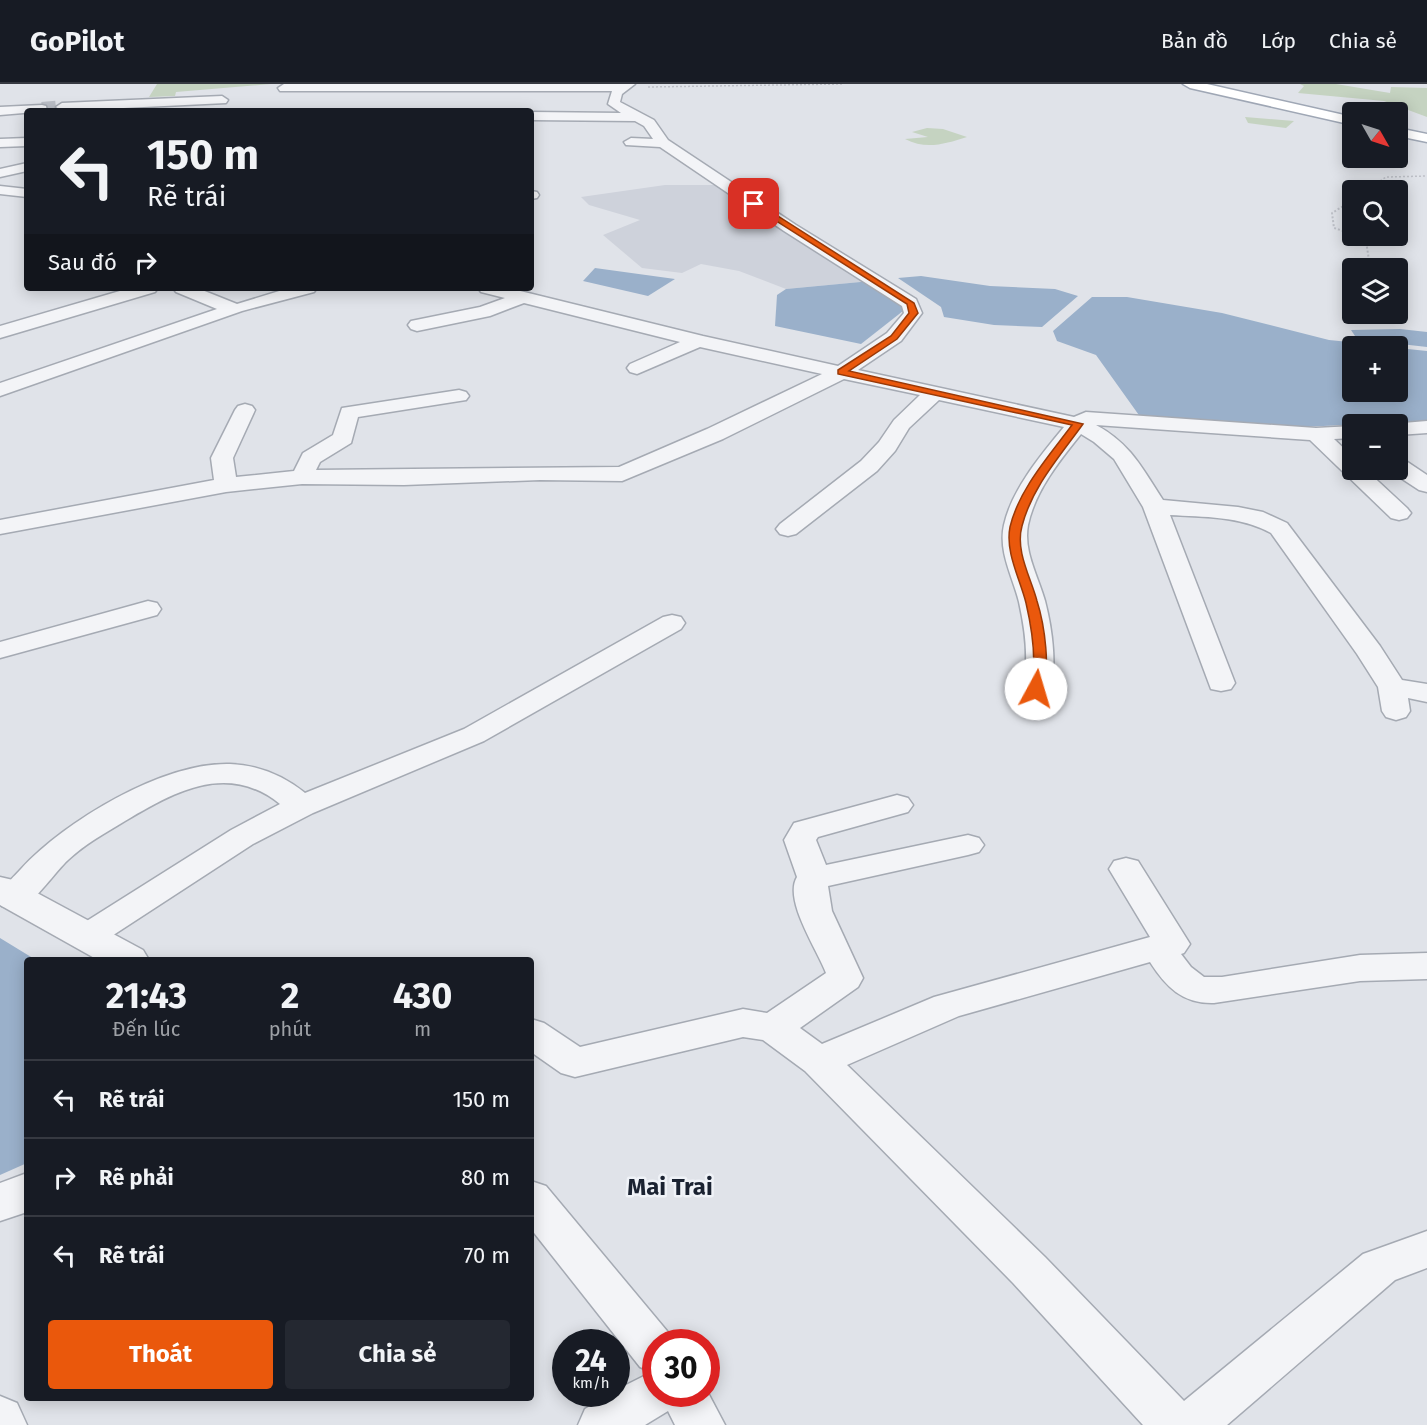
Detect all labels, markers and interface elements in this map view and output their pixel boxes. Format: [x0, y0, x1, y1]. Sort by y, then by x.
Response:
text: GoPilot [30, 25, 124, 58]
text: Bản đồ [1161, 28, 1228, 54]
text: Lớp [1261, 28, 1296, 54]
text: Chia sẻ [1329, 28, 1397, 54]
north arrow [1342, 102, 1408, 168]
map controls [1342, 102, 1408, 480]
text: 150 m [147, 130, 259, 180]
icon: left [48, 132, 126, 210]
pin [728, 178, 779, 229]
button: search [1342, 180, 1408, 246]
text: Rẽ trái [147, 181, 226, 213]
icon: arrive [737, 187, 770, 220]
icon: right [129, 246, 162, 279]
text: Sau đó [48, 249, 117, 276]
button: layers [1342, 258, 1408, 324]
button: + [1342, 336, 1408, 402]
button: − [1342, 414, 1408, 480]
position arrow [1004, 657, 1068, 721]
text: 21:43 [106, 974, 187, 1018]
text: 2 [281, 974, 299, 1018]
text: 430 [393, 974, 452, 1018]
text: Đến lúc [112, 1017, 180, 1041]
text: phút [269, 1017, 311, 1041]
text: m [414, 1017, 431, 1041]
icon: left [48, 1083, 81, 1116]
text: Rẽ trái [99, 1086, 164, 1113]
text: 150 m [452, 1086, 510, 1113]
icon: right [48, 1161, 81, 1194]
text: Rẽ phải [99, 1164, 174, 1191]
text: 80 m [461, 1164, 510, 1191]
district label: Mai Trai [627, 1173, 713, 1201]
icon: left [48, 1239, 81, 1272]
text: Rẽ trái [99, 1242, 164, 1269]
text: 70 m [464, 1242, 510, 1269]
button: Thoát [48, 1320, 273, 1389]
button: Chia sẻ [285, 1320, 510, 1389]
speed limit sign: 30 [642, 1329, 720, 1407]
text: 24 [575, 1343, 607, 1379]
text: km/h [572, 1374, 610, 1392]

